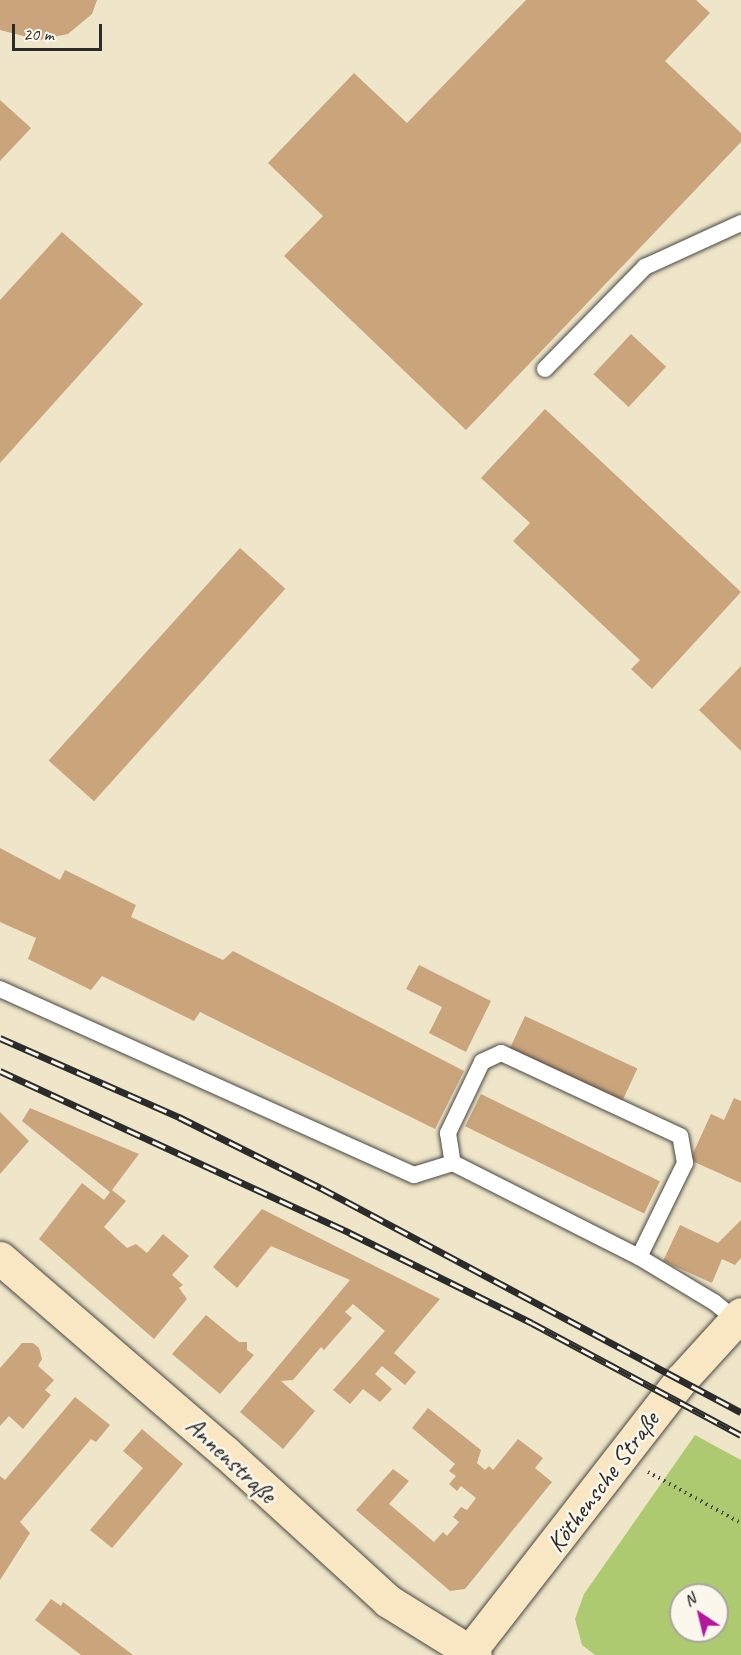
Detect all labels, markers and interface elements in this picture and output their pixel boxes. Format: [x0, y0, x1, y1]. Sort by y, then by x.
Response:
scale bar [15, 12, 105, 50]
text: 20 m [23, 23, 54, 45]
street label: Köthensche Straße [540, 1405, 666, 1559]
street label: Annenstraße [179, 1410, 283, 1510]
north arrow [669, 1583, 729, 1643]
text: N [680, 1589, 700, 1611]

